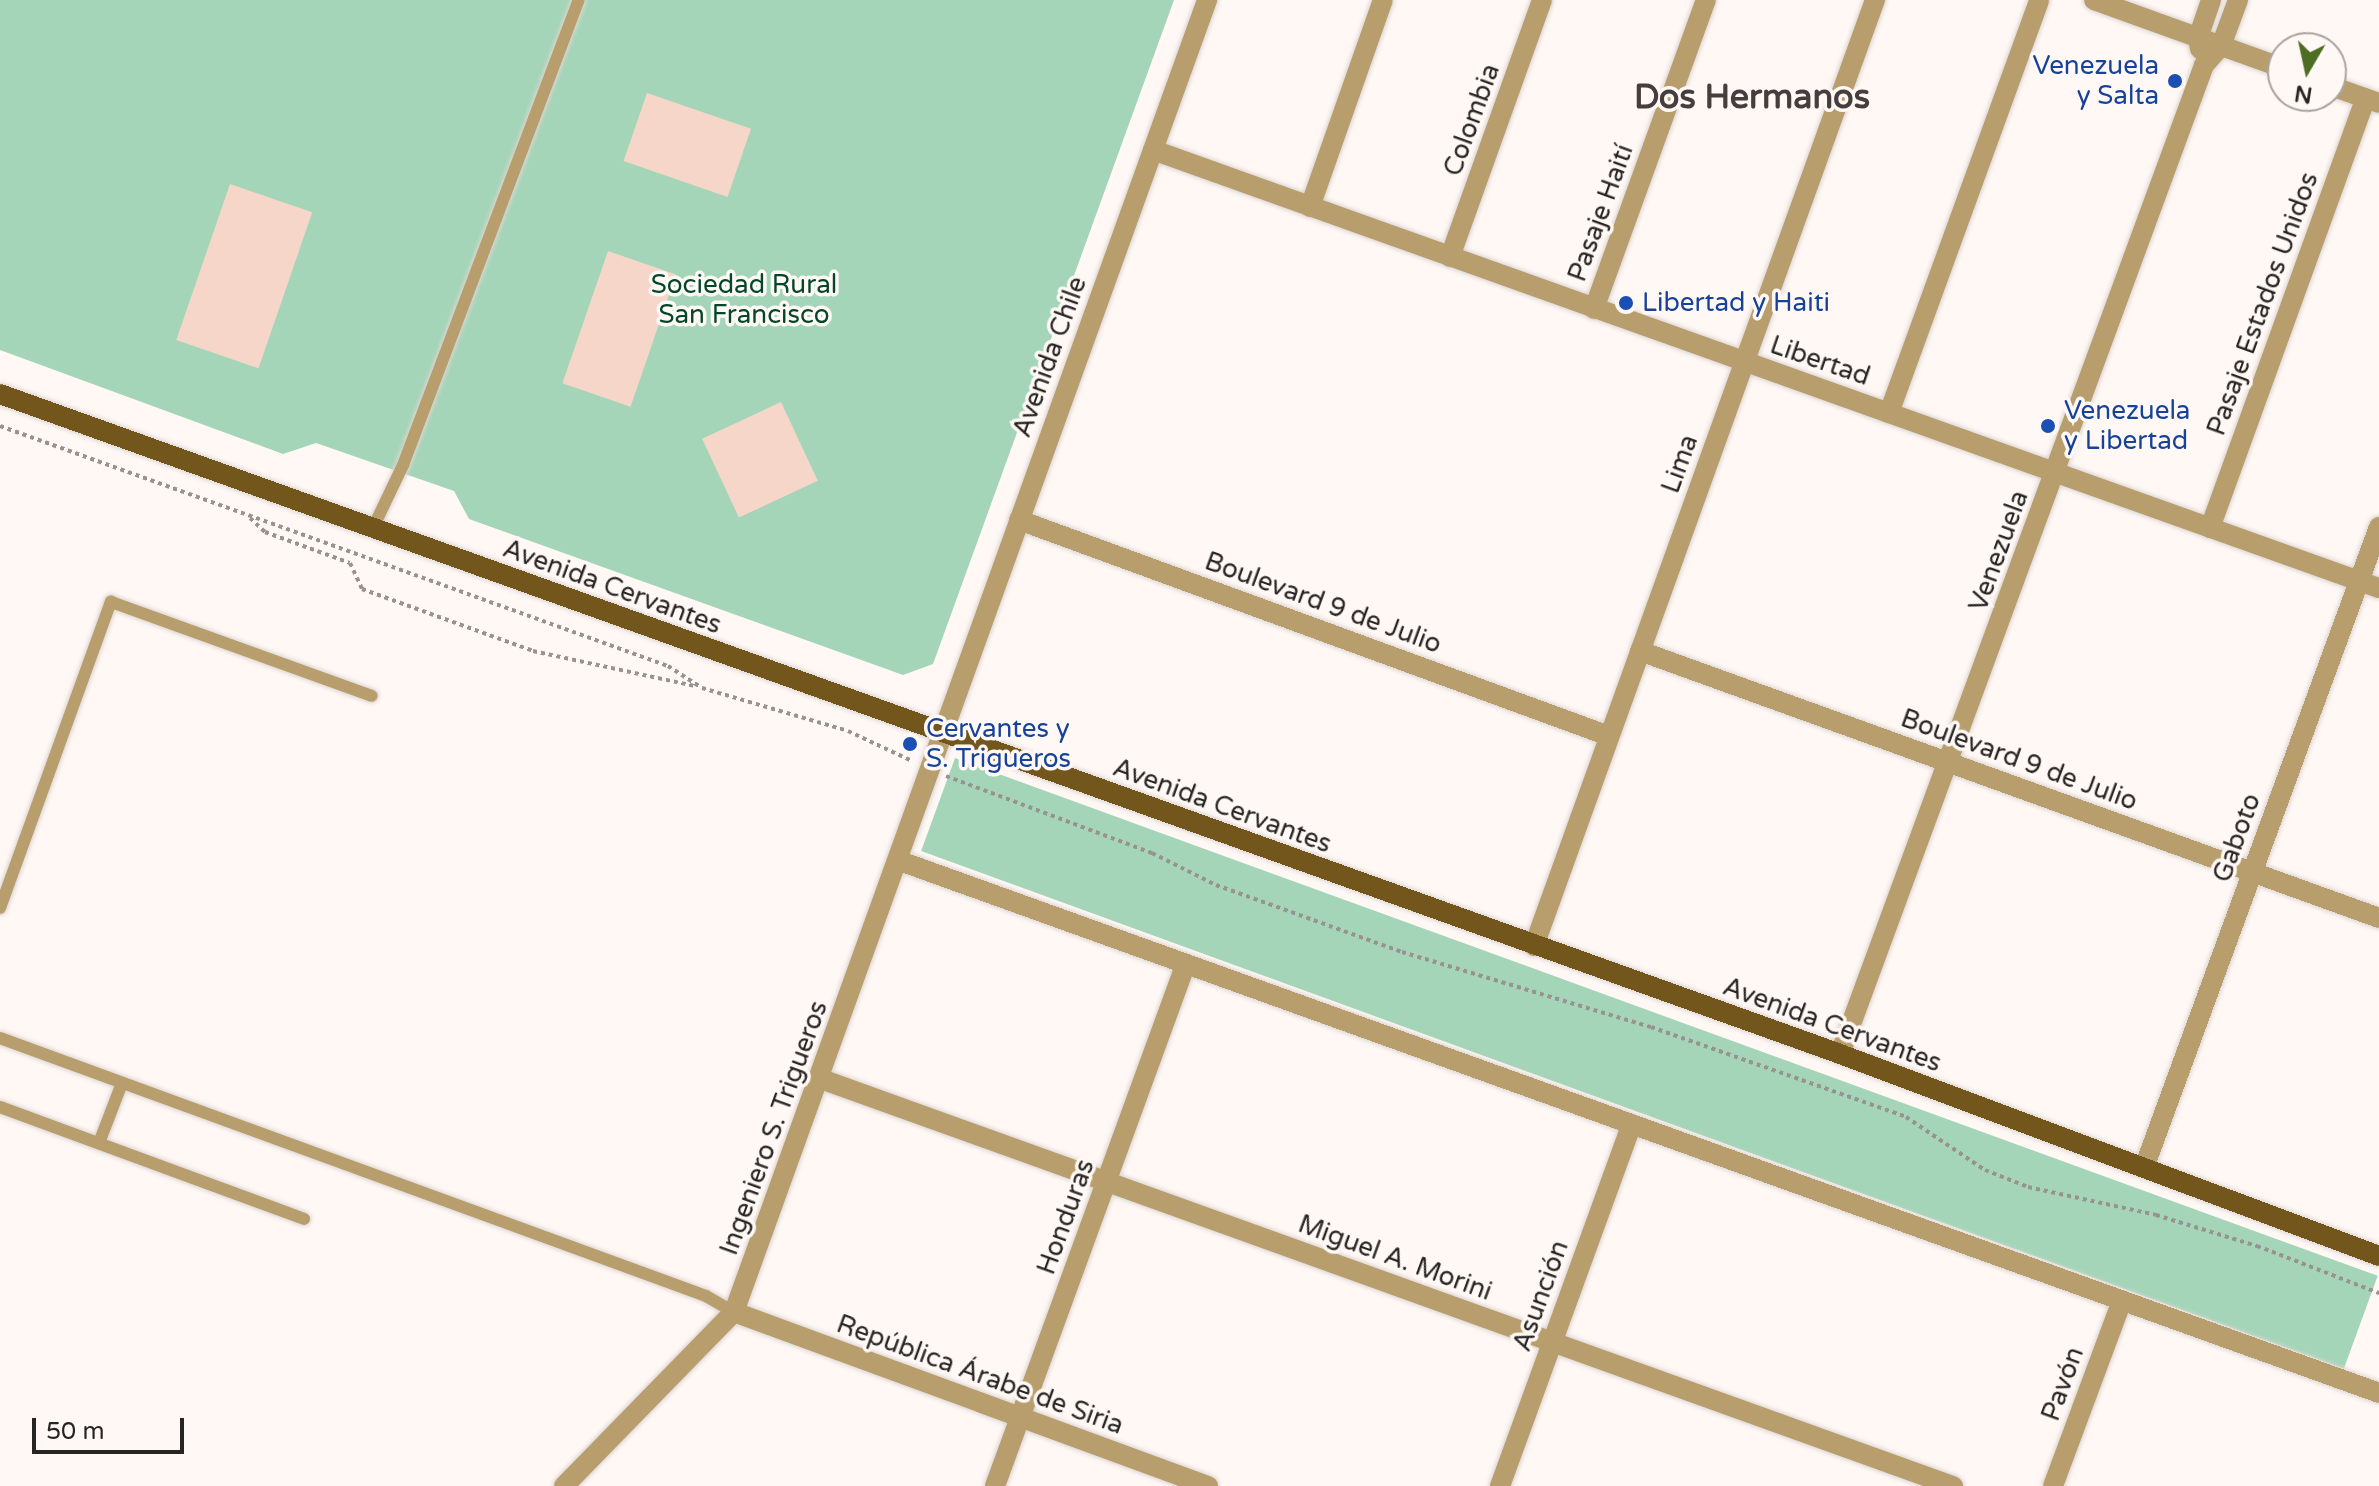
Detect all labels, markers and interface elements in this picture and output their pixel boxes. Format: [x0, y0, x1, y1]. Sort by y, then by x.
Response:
north arrow [2267, 32, 2347, 112]
place label: Venezuela y Salta [2033, 50, 2159, 112]
street label: Colombia [1437, 60, 1507, 180]
marker: Venezuela y Salta [2166, 72, 2184, 90]
district label: Dos Hermanos [1634, 78, 1870, 118]
text: N [2293, 80, 2314, 108]
street label: Pasaje Haití [1562, 140, 1640, 286]
street label: Pasaje Estados Unidos [2201, 168, 2325, 440]
park label: Sociedad Rural San Francisco [651, 269, 837, 330]
street label: Avenida Chile [1007, 273, 1093, 441]
place label: Libertad y Haiti [1642, 287, 1830, 319]
marker: Libertad y Haiti [1617, 294, 1635, 312]
street label: Libertad [1766, 329, 1874, 393]
place label: Venezuela y Libertad [2064, 395, 2190, 456]
marker: Venezuela y Libertad [2039, 417, 2057, 435]
street label: Lima [1655, 431, 1705, 497]
street label: Venezuela [1963, 486, 2035, 616]
street label: Avenida Cervantes [499, 533, 725, 641]
street label: Boulevard 9 de Julio [1201, 546, 1445, 660]
street label: Boulevard 9 de Julio [1897, 703, 2141, 817]
place label: Cervantes y S. Trigueros [926, 713, 1071, 774]
marker: Cervantes y S. Trigueros [901, 735, 919, 753]
street label: Avenida Cervantes [1109, 752, 1335, 860]
street label: Gaboto [2207, 789, 2267, 887]
street label: Avenida Cervantes [1719, 971, 1945, 1079]
street label: Ingeniero S. Trigueros [713, 997, 835, 1259]
street label: Honduras [1031, 1155, 1101, 1279]
street label: Miguel A. Morini [1294, 1208, 1496, 1308]
street label: Asunción [1507, 1236, 1575, 1356]
street label: República Árabe de Siria [832, 1309, 1128, 1441]
street label: Pavón [2035, 1343, 2091, 1425]
scale bar [36, 1402, 188, 1452]
text: 50 m [46, 1417, 104, 1446]

